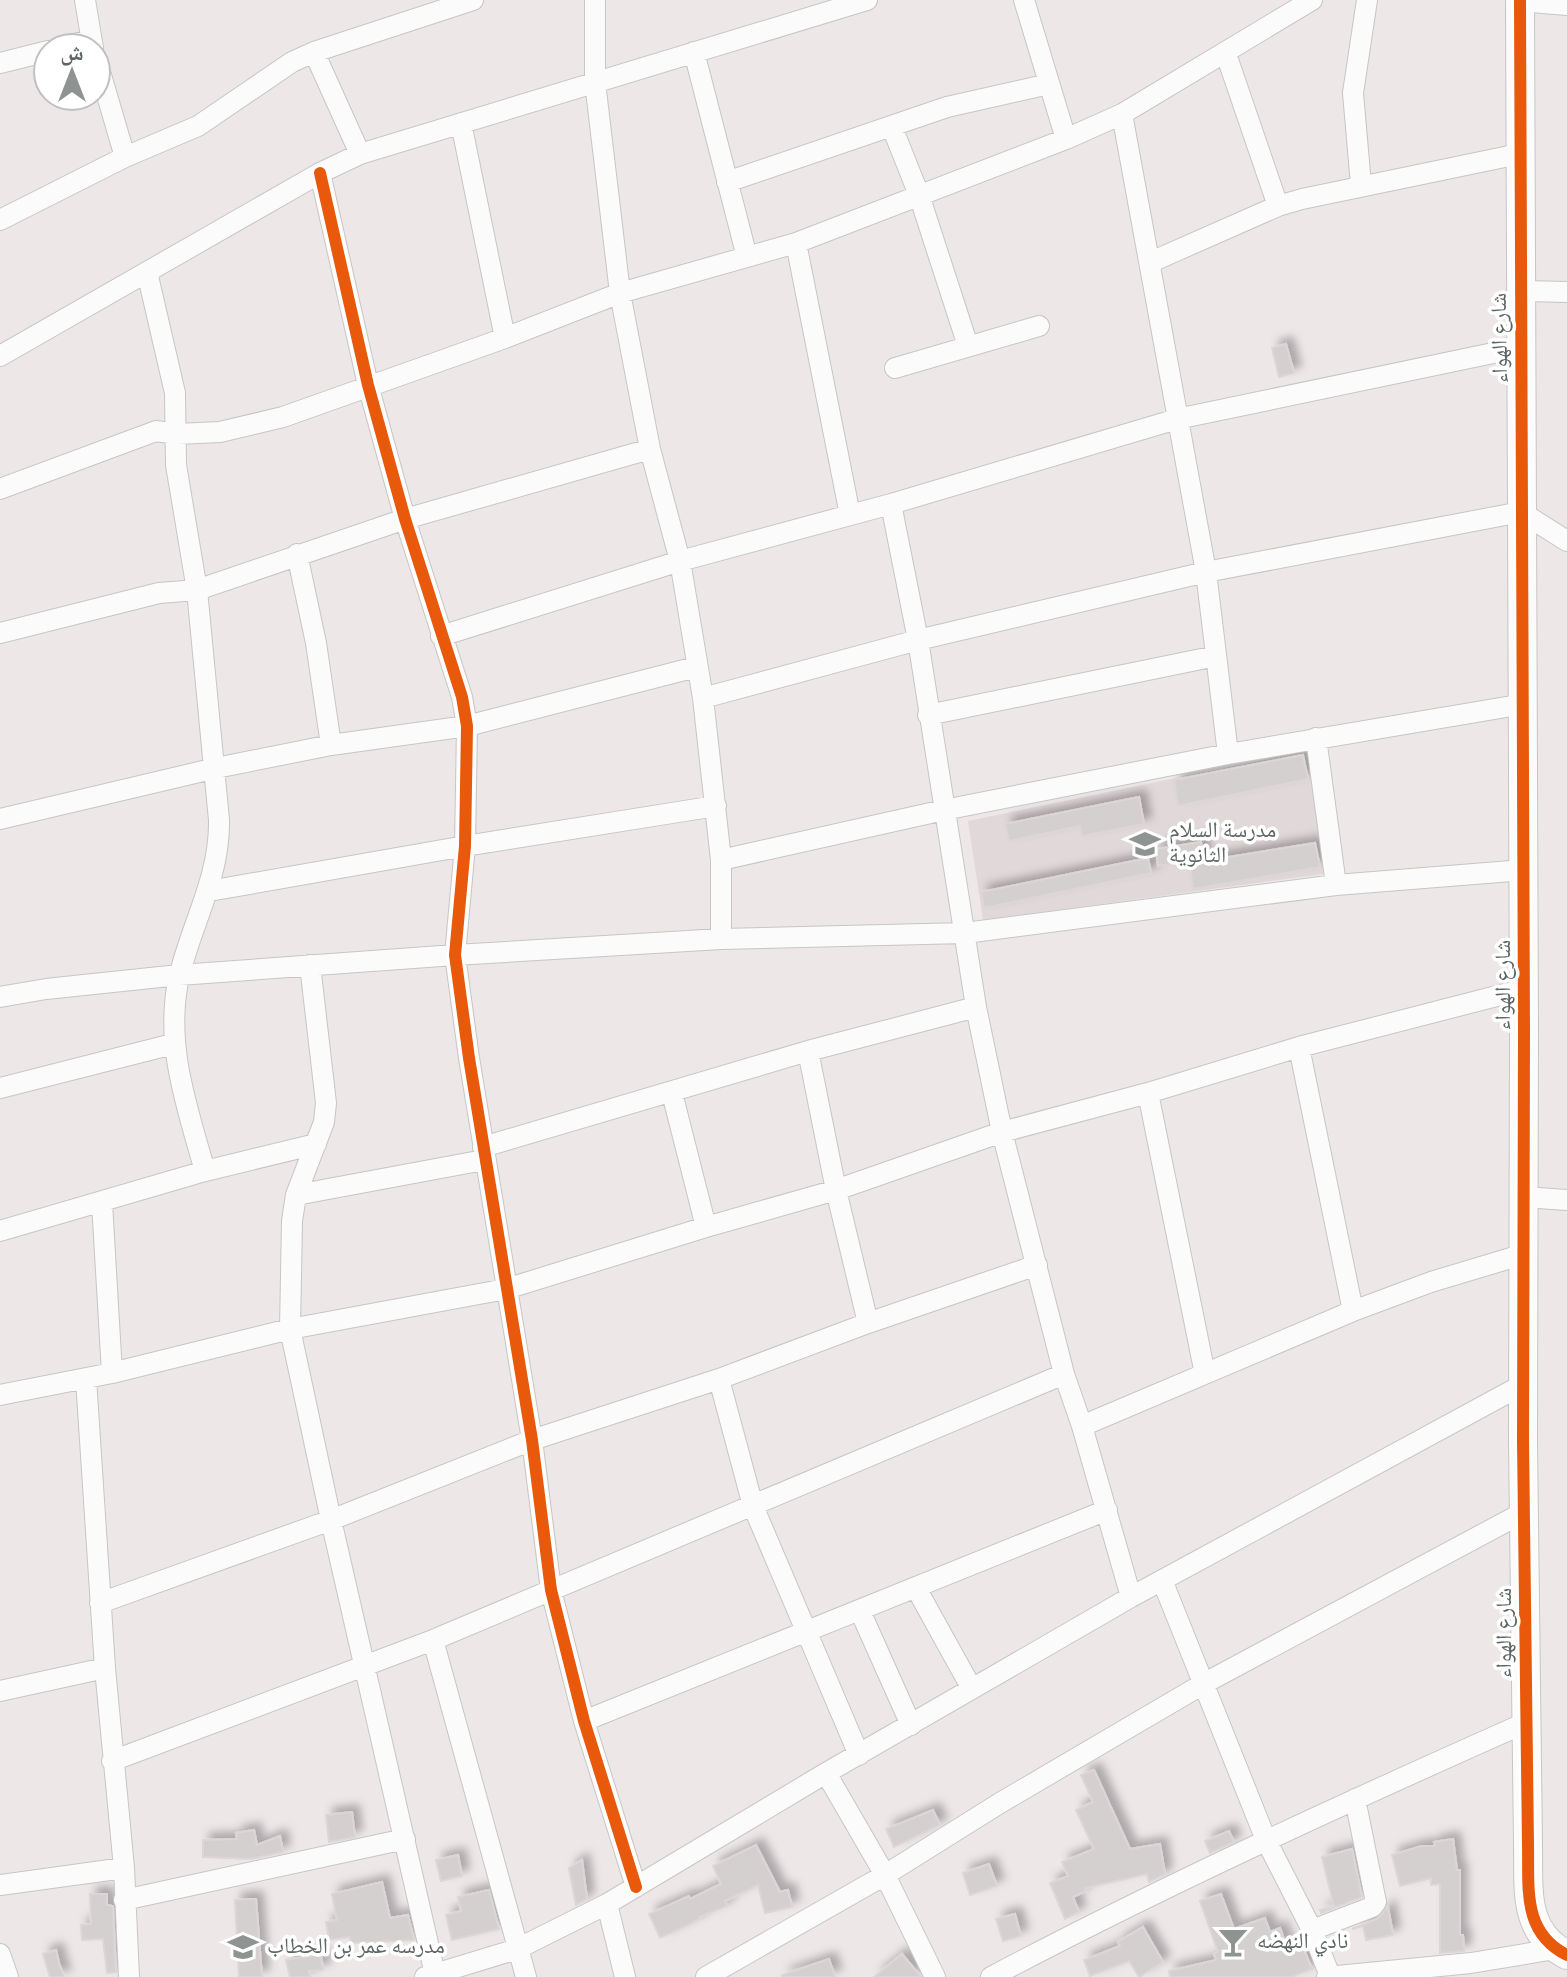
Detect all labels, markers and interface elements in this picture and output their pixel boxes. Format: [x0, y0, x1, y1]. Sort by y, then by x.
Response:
north arrow [32, 32, 112, 112]
text: ش [60, 41, 84, 68]
street label: شارع الهواء [1487, 293, 1515, 383]
place label: مدرسة السلام الثانوية [1169, 818, 1276, 870]
school or university icon: مدرسة السلام الثانوية [1128, 827, 1162, 861]
street label: شارع الهواء [1491, 940, 1518, 1030]
street label: شارع الهواء [1492, 1588, 1519, 1678]
bar icon: نادي النهضه [1216, 1925, 1250, 1959]
place label: نادي النهضه [1257, 1929, 1348, 1957]
school or university icon: مدرسه عمر بن الخطاب [226, 1930, 260, 1964]
place label: مدرسه عمر بن الخطاب [267, 1934, 445, 1961]

